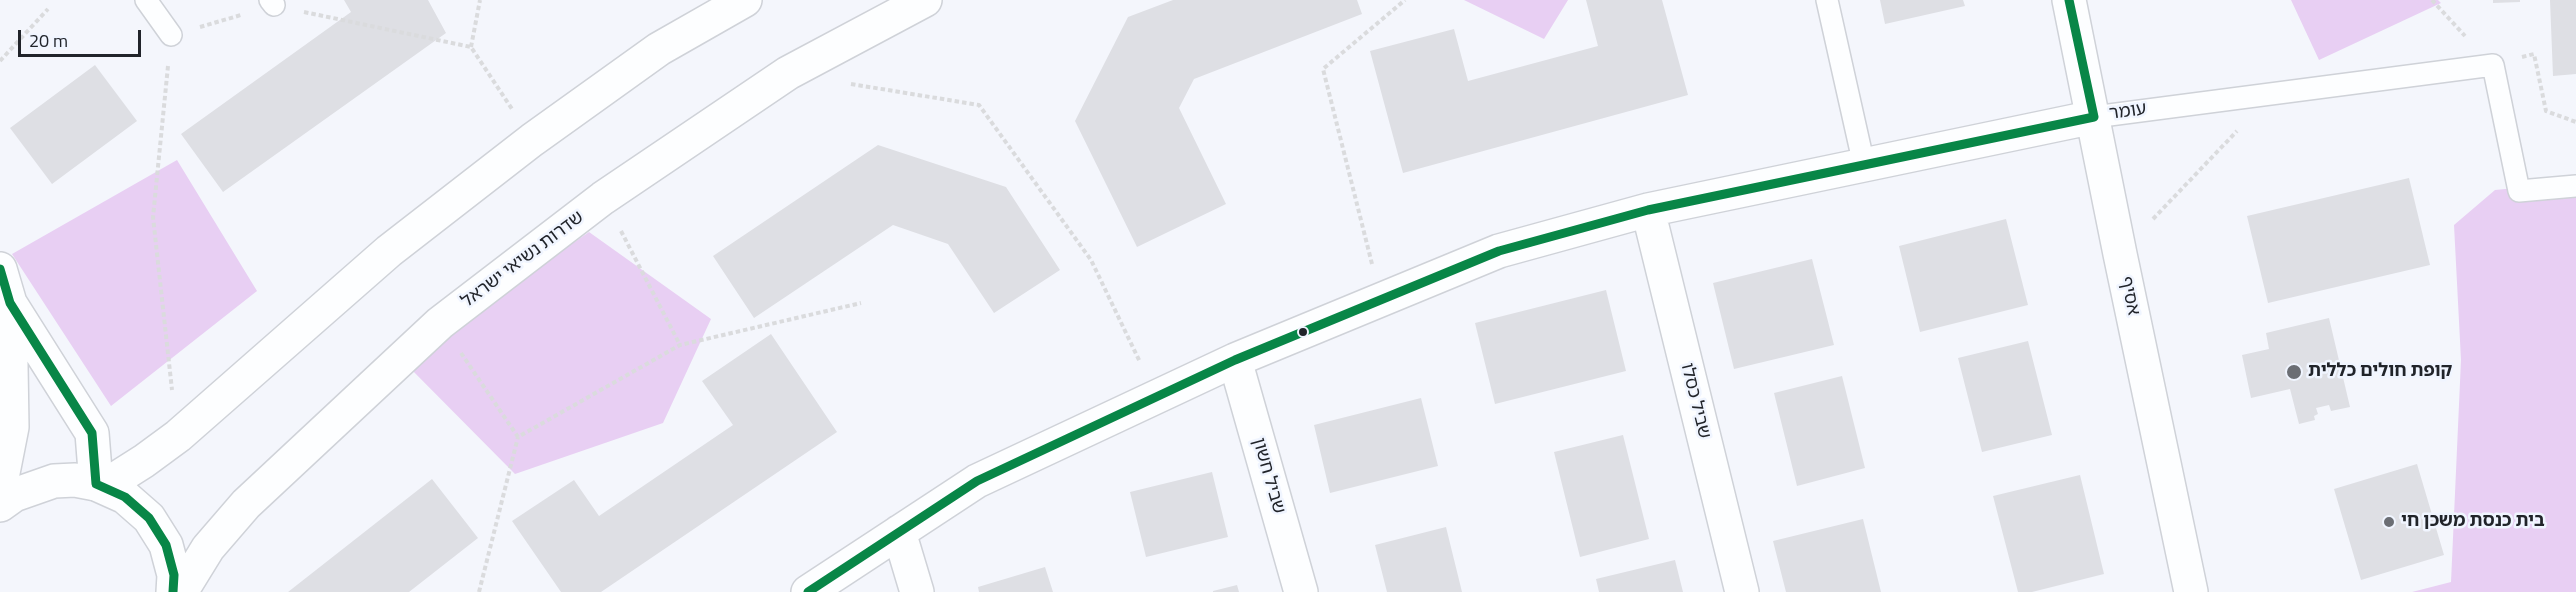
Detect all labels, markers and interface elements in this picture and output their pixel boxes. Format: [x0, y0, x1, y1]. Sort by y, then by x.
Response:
scale bar [21, 18, 144, 56]
text: 20 m [29, 27, 68, 54]
street label: עומר [2108, 99, 2148, 125]
street label: שדרות נשיאי ישראל [458, 207, 588, 313]
street label: אסיף [2114, 274, 2144, 318]
unlabelled marker [1297, 326, 1309, 338]
street label: שביל כסלו [1675, 361, 1715, 441]
place label: קופת חולים כללית [2308, 361, 2452, 383]
marker: קופת חולים כללית [2285, 363, 2303, 381]
street label: שביל חשון [1247, 436, 1289, 516]
place label: בית כנסת משכן חי [2401, 511, 2545, 533]
marker: בית כנסת משכן חי [2382, 515, 2396, 529]

